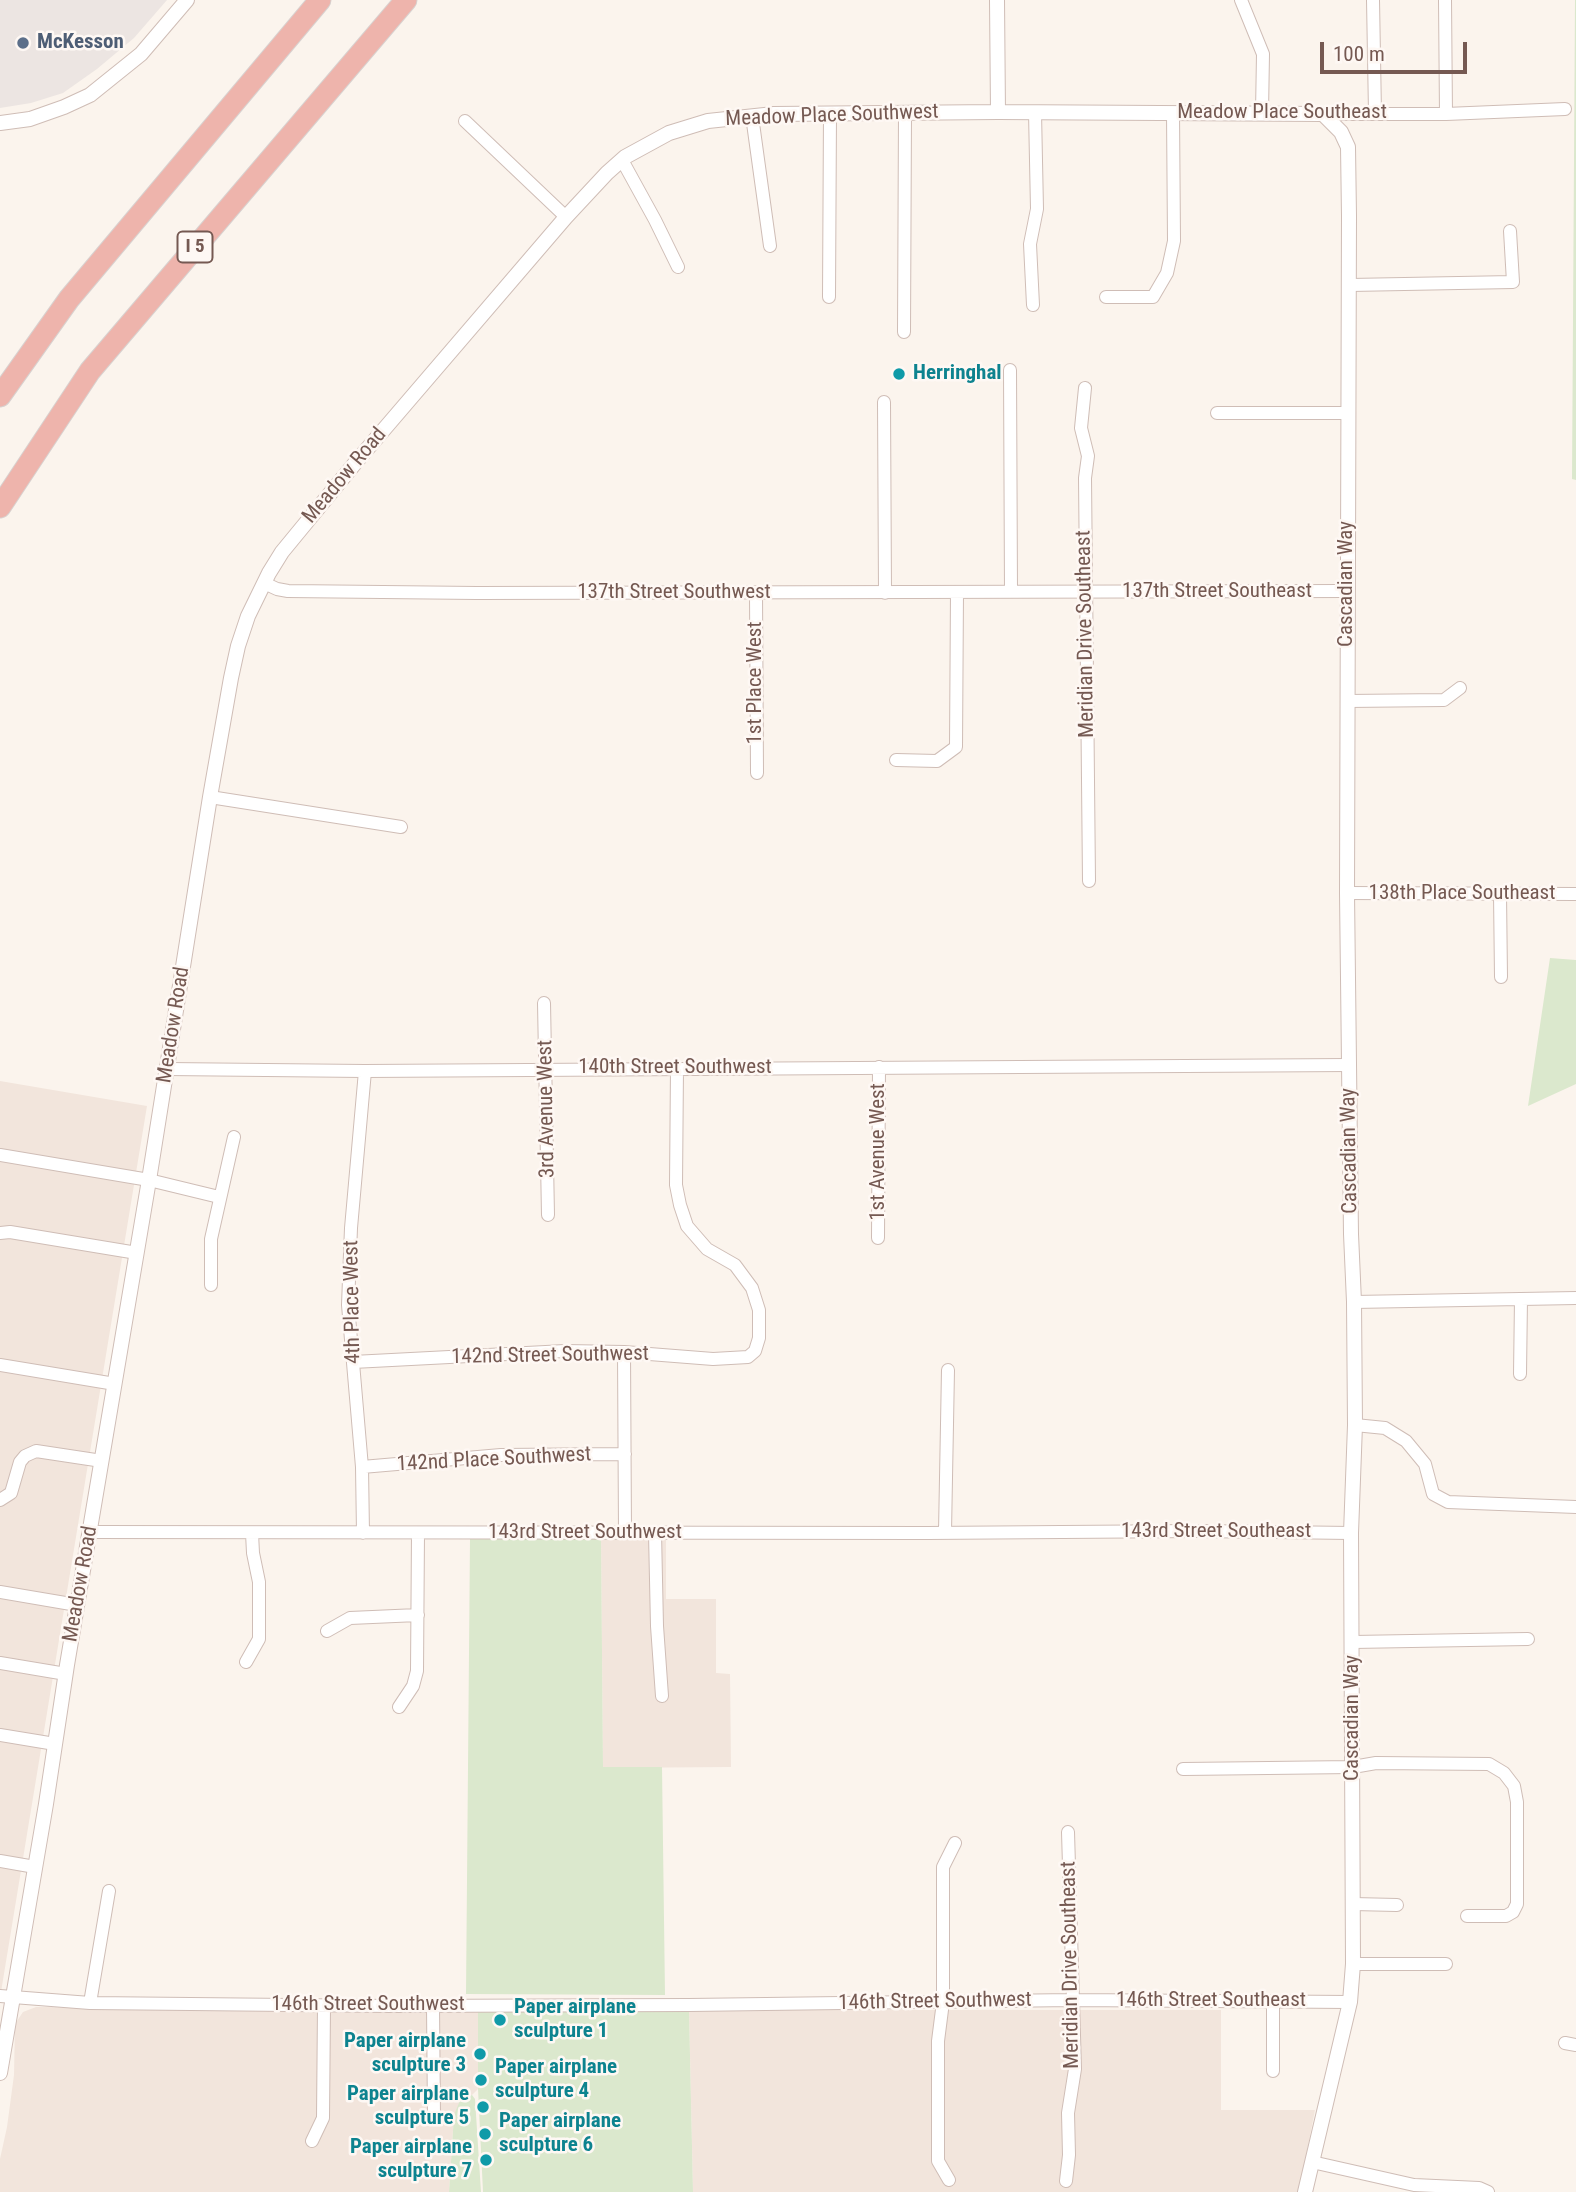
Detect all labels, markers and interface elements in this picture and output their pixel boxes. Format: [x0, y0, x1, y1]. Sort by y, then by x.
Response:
scale bar [1324, 28, 1471, 72]
place label: McKesson [37, 30, 124, 56]
marker: McKesson [15, 35, 31, 51]
text: 100 m [1333, 42, 1385, 66]
street label: Meadow Place Southwest [725, 100, 939, 132]
street label: Meadow Place Southeast [1177, 100, 1387, 126]
road number: I 5 [178, 232, 212, 262]
place label: Herringhal [913, 361, 1002, 387]
marker: Herringhal [891, 366, 907, 382]
street label: Meadow Road [298, 423, 392, 529]
street label: Cascadian Way [1334, 521, 1360, 647]
street label: Meridian Drive Southeast [1072, 530, 1100, 738]
street label: 137th Street Southeast [1122, 579, 1312, 605]
street label: 137th Street Southwest [577, 580, 771, 606]
street label: 1st Place West [743, 621, 769, 745]
street label: 138th Place Southeast [1369, 881, 1555, 907]
street label: Meadow Road [152, 965, 196, 1085]
street label: 3rd Avenue West [533, 1040, 561, 1178]
street label: 140th Street Southwest [578, 1055, 772, 1081]
street label: 1st Avenue West [866, 1083, 892, 1221]
street label: Cascadian Way [1336, 1088, 1364, 1214]
street label: 4th Place West [339, 1240, 367, 1364]
street label: 142nd Street Southwest [451, 1342, 649, 1370]
street label: 142nd Place Southwest [396, 1442, 592, 1478]
street label: 143rd Street Southeast [1121, 1519, 1311, 1545]
street label: 143rd Street Southwest [488, 1520, 682, 1546]
street label: Meadow Road [58, 1524, 104, 1644]
street label: Cascadian Way [1340, 1655, 1366, 1781]
street label: Meridian Drive Southeast [1057, 1861, 1085, 2069]
street label: 146th Street Southwest [838, 1988, 1032, 2016]
street label: 146th Street Southeast [1116, 1988, 1306, 2014]
street label: 146th Street Southwest [271, 1992, 465, 2018]
place label: Paper airplane sculpture 1 [514, 1995, 636, 2045]
marker: Paper airplane sculpture 1 [492, 2012, 508, 2028]
place label: Paper airplane sculpture 3 [344, 2029, 466, 2079]
marker: Paper airplane sculpture 3 [472, 2046, 488, 2062]
place label: Paper airplane sculpture 4 [495, 2055, 617, 2105]
marker: Paper airplane sculpture 4 [473, 2072, 489, 2088]
place label: Paper airplane sculpture 5 [347, 2082, 469, 2132]
marker: Paper airplane sculpture 5 [475, 2099, 491, 2115]
place label: Paper airplane sculpture 6 [499, 2109, 621, 2159]
marker: Paper airplane sculpture 6 [477, 2126, 493, 2142]
place label: Paper airplane sculpture 7 [350, 2135, 472, 2185]
marker: Paper airplane sculpture 7 [478, 2152, 494, 2168]

